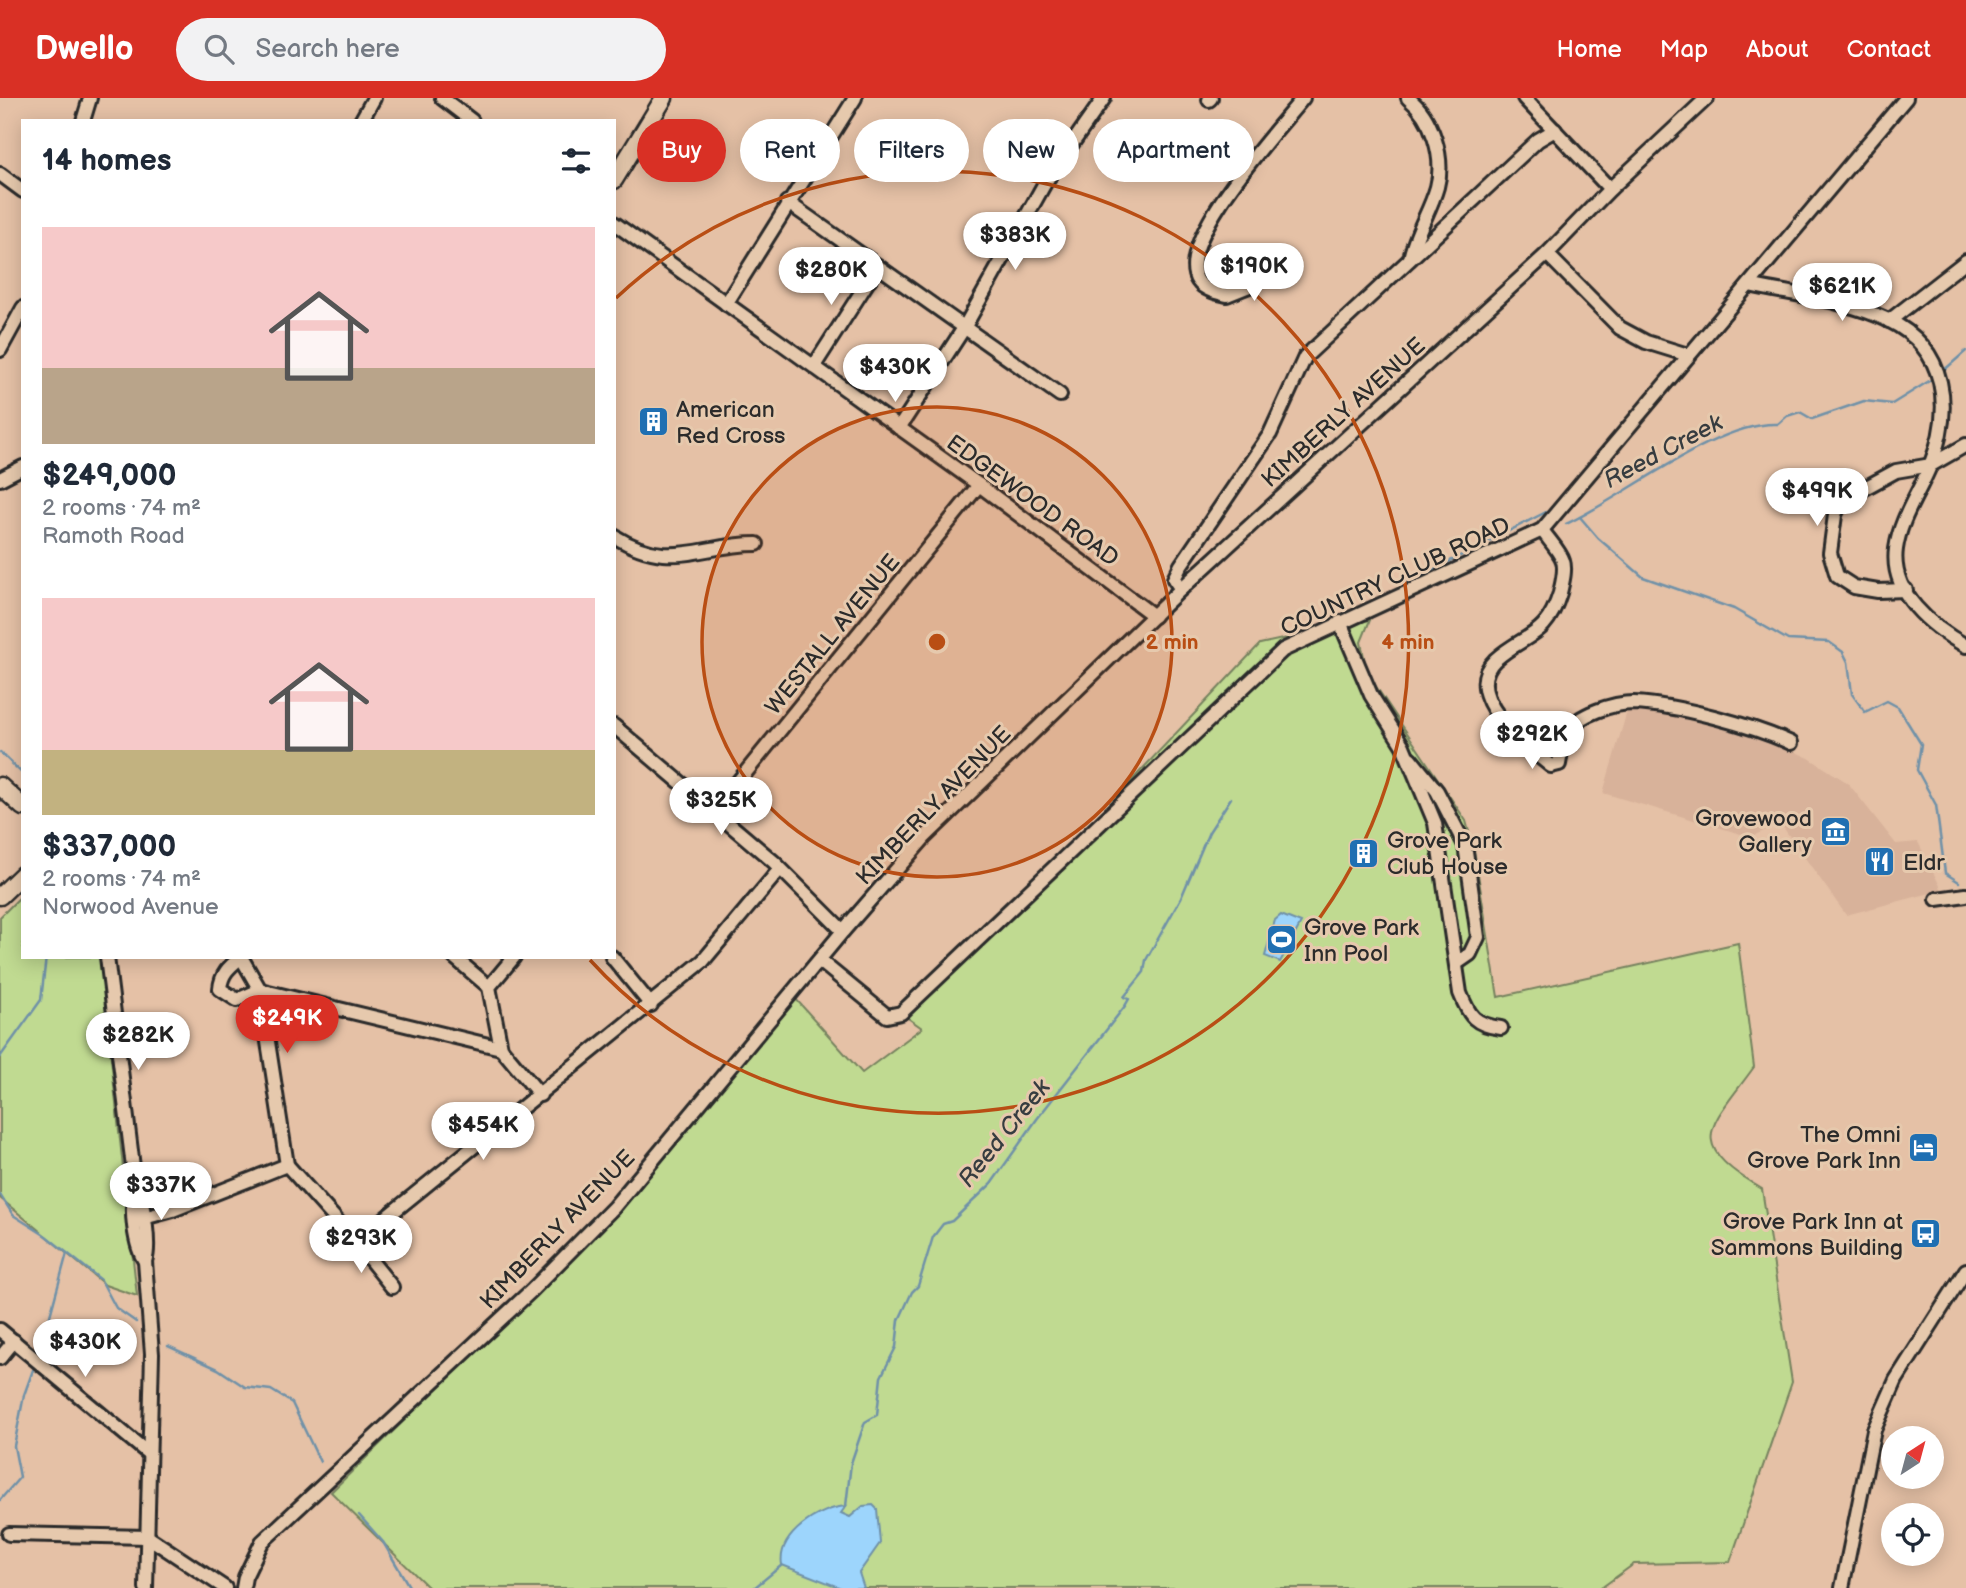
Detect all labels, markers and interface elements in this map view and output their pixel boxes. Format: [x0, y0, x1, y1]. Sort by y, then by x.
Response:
search box [176, 18, 666, 81]
text: Dwello [35, 29, 134, 69]
icon: search [200, 30, 238, 68]
text: Search here [256, 34, 400, 65]
text: Home [1557, 35, 1622, 64]
text: Map [1660, 35, 1708, 64]
text: About [1746, 35, 1808, 64]
text: Contact [1846, 35, 1931, 64]
chip: Buy [637, 119, 726, 182]
chip: Rent [740, 119, 840, 182]
chip: Filters [854, 119, 969, 182]
chip: New [983, 119, 1079, 182]
chip: Apartment [1093, 119, 1254, 182]
icon: filters [557, 142, 595, 180]
text: 14 homes [42, 143, 171, 179]
pin: $383K [966, 212, 1064, 272]
text: $383K [979, 221, 1051, 249]
pin: $190K [1205, 244, 1303, 303]
pin: $280K [782, 248, 880, 307]
text: $190K [1220, 252, 1288, 280]
text: $280K [795, 256, 867, 284]
pin: $621K [1793, 264, 1891, 323]
text: $621K [1808, 272, 1876, 300]
icon: home [256, 273, 382, 399]
street label: KIMBERLY AVENUE [1256, 332, 1431, 494]
pin: $430K [846, 344, 944, 404]
text: $430K [859, 353, 931, 381]
place label: American Red Cross [676, 396, 785, 450]
building icon: American Red Cross [636, 405, 670, 439]
water label: Reed Creek [1599, 407, 1729, 495]
street label: EDGEWOOD ROAD [941, 429, 1124, 573]
text: $249,000 [42, 458, 177, 494]
pin: $499K [1768, 468, 1866, 528]
text: $499K [1781, 477, 1853, 505]
text: 2 rooms · 74 m² [42, 494, 201, 522]
street label: COUNTRY CLUB ROAD [1276, 511, 1515, 642]
text: Ramoth Road [42, 522, 185, 550]
street label: WESTALL AVENUE [759, 549, 906, 721]
centre of rings [925, 630, 949, 654]
text: 2 min [1145, 630, 1199, 655]
text: 4 min [1382, 630, 1434, 655]
icon: home [256, 644, 382, 770]
pin: $292K [1483, 712, 1581, 771]
street label: KIMBERLY AVENUE [850, 720, 1017, 891]
text: $292K [1496, 720, 1568, 748]
pin: $325K [672, 778, 770, 837]
text: $325K [685, 786, 757, 814]
place label: Grovewood Gallery [1695, 805, 1813, 859]
museum icon: Grovewood Gallery [1818, 814, 1852, 848]
place label: Grove Park Club House [1387, 827, 1508, 881]
text: $337,000 [42, 829, 176, 865]
building icon: Grove Park Club House [1347, 836, 1381, 870]
restaurant icon: Eldr [1863, 845, 1897, 879]
place label: Eldr [1903, 849, 1945, 877]
text: 2 rooms · 74 m² [42, 865, 201, 893]
text: Norwood Avenue [42, 893, 219, 921]
place label: Grove Park Inn Pool [1304, 914, 1420, 968]
sports icon: Grove Park Inn Pool [1264, 923, 1298, 957]
pin: $249K [238, 996, 336, 1055]
text: $249K [252, 1004, 322, 1032]
pin: $282K [89, 1012, 187, 1072]
text: $282K [102, 1021, 174, 1049]
water label: Reed Creek [952, 1073, 1057, 1193]
pin: $454K [434, 1102, 532, 1162]
text: $454K [447, 1111, 519, 1139]
place label: The Omni Grove Park Inn [1747, 1121, 1901, 1175]
hotel icon: The Omni Grove Park Inn [1907, 1130, 1941, 1164]
street label: KIMBERLY AVENUE [474, 1144, 641, 1315]
pin: $337K [112, 1162, 210, 1222]
text: $337K [126, 1171, 196, 1199]
place label: Grove Park Inn at Sammons Building [1711, 1208, 1903, 1262]
pin: $293K [312, 1216, 410, 1275]
bus stop icon: Grove Park Inn at Sammons Building [1909, 1217, 1943, 1251]
text: $293K [325, 1224, 397, 1252]
pin: $430K [36, 1320, 134, 1379]
text: $430K [49, 1328, 121, 1356]
north arrow [1881, 1426, 1944, 1489]
map controls [1881, 1426, 1944, 1566]
button: locate [1881, 1503, 1944, 1566]

